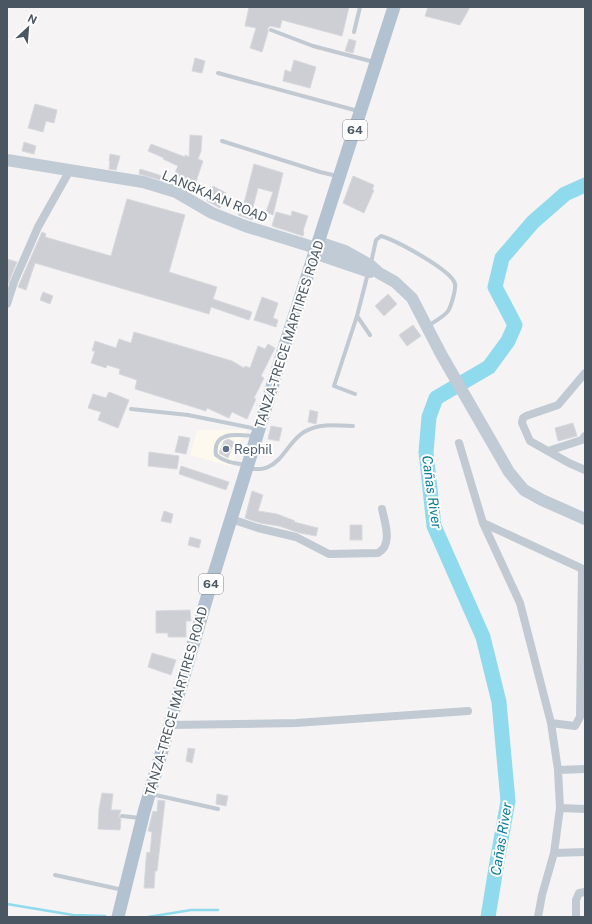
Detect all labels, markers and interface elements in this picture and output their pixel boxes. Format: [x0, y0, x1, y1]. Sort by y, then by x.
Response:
north arrow [8, 8, 48, 48]
text: N [26, 12, 39, 26]
road number: 64 [343, 120, 367, 140]
street label: LANGKAAN ROAD [160, 168, 270, 225]
street label: TANZA-TRECE MARTIRES ROAD [252, 238, 327, 430]
place label: Rephil [234, 442, 272, 457]
marker: Rephil [221, 444, 231, 454]
water label: Cañas River [419, 454, 445, 530]
road number: 64 [199, 574, 223, 594]
street label: TANZA-TRECE MARTIRES ROAD [142, 605, 211, 798]
water label: Cañas River [487, 801, 515, 877]

